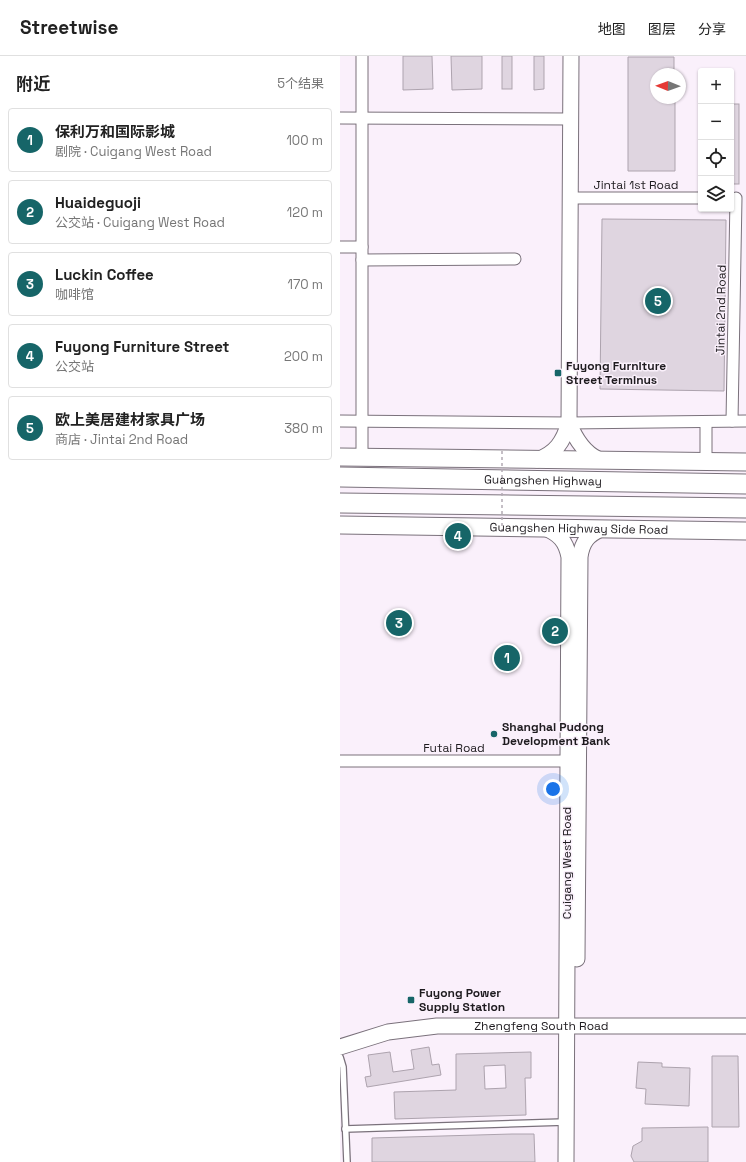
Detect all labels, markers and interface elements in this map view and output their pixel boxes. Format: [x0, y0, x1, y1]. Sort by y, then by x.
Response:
text: Streetwise [20, 15, 119, 40]
text: 地图 [598, 20, 626, 38]
text: 图层 [648, 20, 676, 38]
text: 分享 [698, 20, 726, 38]
north arrow [650, 68, 686, 104]
map controls [698, 68, 734, 212]
button: + [698, 68, 734, 104]
text: 附近 [16, 73, 50, 95]
text: 5个结果 [277, 75, 324, 92]
button: − [698, 104, 734, 140]
text: 保利万和国际影城 [55, 122, 175, 141]
text: 1 [27, 132, 33, 149]
text: 100 m [286, 132, 323, 149]
button: locate [698, 140, 734, 176]
text: 剧院 · Cuigang West Road [55, 143, 212, 160]
button: layers [698, 176, 734, 212]
street label: Jintai 1st Road [594, 177, 678, 193]
text: Huaideguoji [55, 193, 141, 212]
text: 2 [26, 204, 34, 221]
text: 120 m [287, 204, 323, 221]
text: 公交站 · Cuigang West Road [55, 214, 225, 231]
text: Luckin Coffee [55, 265, 154, 284]
street label: Jintai 2nd Road [712, 265, 730, 355]
text: 3 [26, 276, 34, 293]
text: 170 m [287, 276, 323, 293]
text: 咖啡馆 [55, 286, 94, 303]
pin: 5 [645, 286, 671, 316]
text: Fuyong Furniture Street [55, 337, 229, 356]
text: 4 [26, 348, 34, 365]
text: 200 m [284, 348, 323, 365]
text: 公交站 [55, 358, 94, 375]
place label: Fuyong Furniture Street Terminus [566, 358, 666, 388]
marker: Fuyong Furniture Street Terminus [553, 368, 563, 378]
text: 欧上美居建材家具广场 [55, 410, 205, 429]
text: 5 [26, 420, 34, 437]
text: 380 m [284, 420, 323, 437]
text: 商店 · Jintai 2nd Road [55, 431, 188, 448]
street label: Guangshen Highway [484, 471, 602, 490]
street label: Guangshen Highway Side Road [489, 519, 668, 538]
pin: 4 [445, 521, 471, 551]
pin: 3 [386, 608, 412, 638]
pin: 2 [542, 616, 568, 646]
pin: 1 [494, 643, 520, 673]
place label: Shanghai Pudong Development Bank [502, 719, 610, 749]
marker: Shanghai Pudong Development Bank [489, 729, 499, 739]
street label: Futai Road [423, 740, 485, 756]
your location [543, 779, 563, 799]
street label: Cuigang West Road [559, 807, 575, 919]
place label: Fuyong Power Supply Station [419, 985, 505, 1015]
marker: Fuyong Power Supply Station [406, 995, 416, 1005]
street label: Zhengfeng South Road [474, 1018, 609, 1034]

